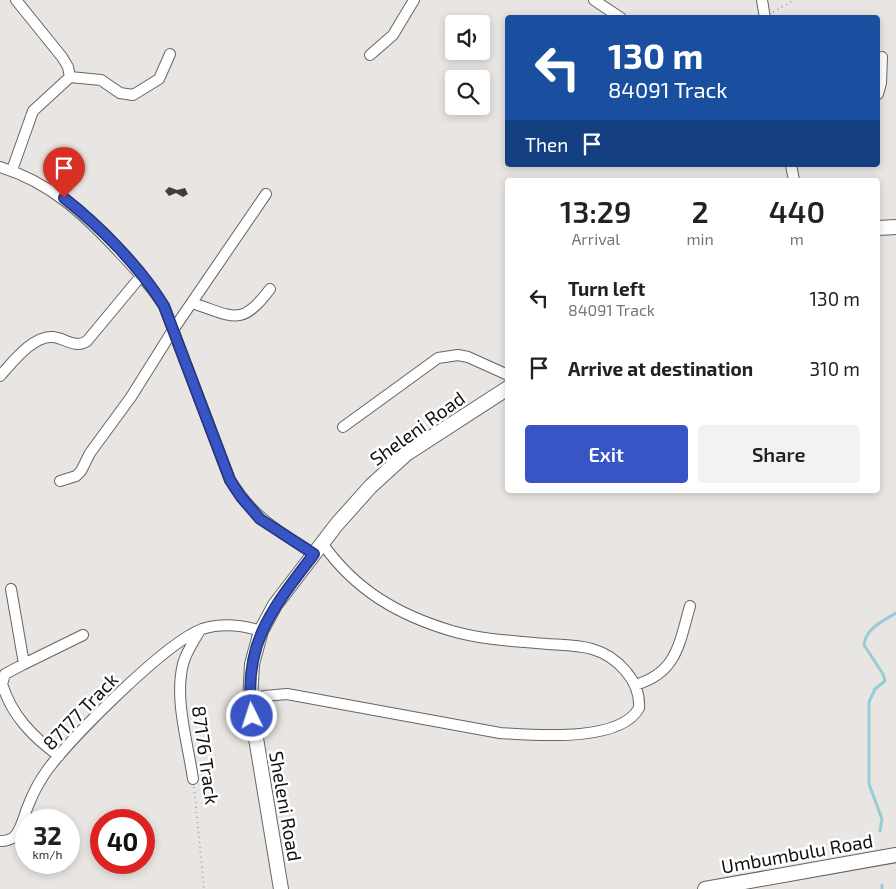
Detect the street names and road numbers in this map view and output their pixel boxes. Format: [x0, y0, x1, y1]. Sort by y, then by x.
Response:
street label: Sheleni Road [365, 386, 469, 470]
street label: 87177 Track [38, 667, 123, 754]
street label: 87176 Track [188, 704, 224, 806]
street label: Sheleni Road [265, 749, 307, 863]
street label: Umbumbulu Road [719, 828, 875, 878]

